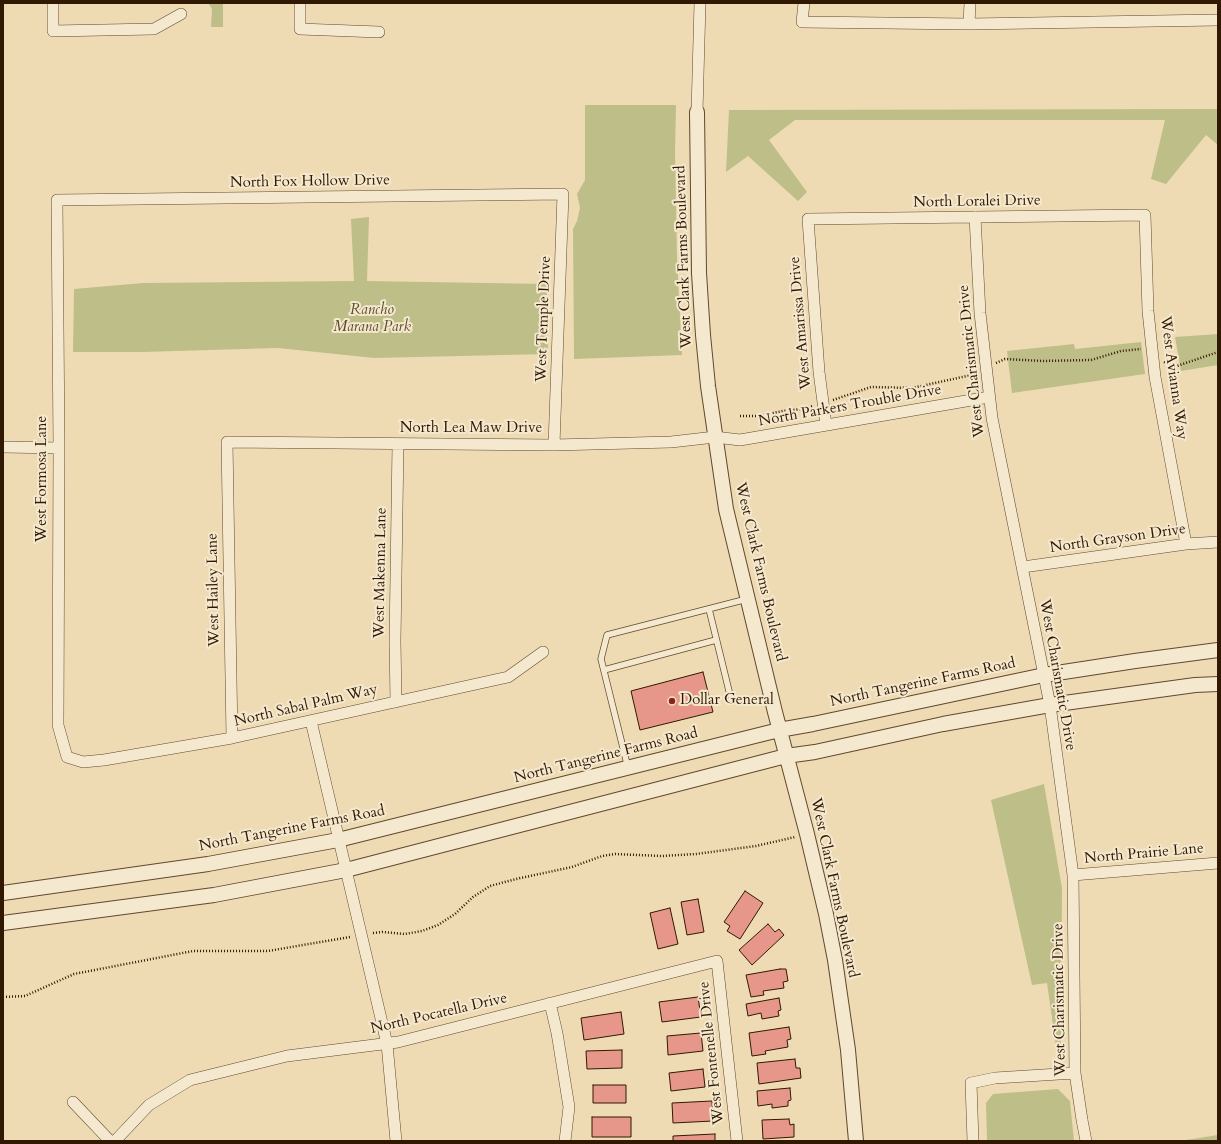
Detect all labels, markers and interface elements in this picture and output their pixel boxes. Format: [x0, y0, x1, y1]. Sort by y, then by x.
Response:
street label: West Clark Farms Boulevard [672, 165, 696, 349]
street label: North Fox Hollow Drive [230, 172, 390, 192]
street label: North Loralei Drive [913, 192, 1041, 212]
street label: West Temple Drive [533, 255, 555, 383]
street label: West Amarissa Drive [786, 256, 816, 390]
street label: West Charismatic Drive [955, 284, 989, 438]
park label: Rancho Marana Park [333, 302, 411, 337]
street label: West Avianna Way [1155, 315, 1191, 441]
street label: North Parkers Trouble Drive [757, 381, 943, 431]
street label: West Formosa Lane [34, 416, 52, 542]
street label: North Lea Maw Drive [400, 420, 542, 438]
street label: West Clark Farms Boulevard [731, 481, 789, 663]
street label: West Makenna Lane [371, 507, 391, 639]
street label: North Grayson Drive [1049, 521, 1187, 557]
street label: West Hailey Lane [204, 533, 224, 647]
street label: West Charismatic Drive [1035, 598, 1079, 752]
street label: North Tangerine Farms Road [829, 655, 1017, 711]
street label: North Sabal Palm Way [233, 681, 379, 731]
place label: Dollar General [680, 692, 774, 710]
marker: Dollar General [667, 696, 677, 706]
street label: North Tangerine Farms Road [512, 724, 700, 788]
street label: West Clark Farms Boulevard [806, 796, 862, 980]
street label: North Tangerine Farms Road [198, 802, 386, 856]
street label: North Prairie Lane [1084, 840, 1204, 868]
street label: West Charismatic Drive [1050, 923, 1070, 1077]
street label: West Fontenelle Drive [696, 980, 728, 1126]
street label: North Pocatella Drive [369, 990, 509, 1038]

